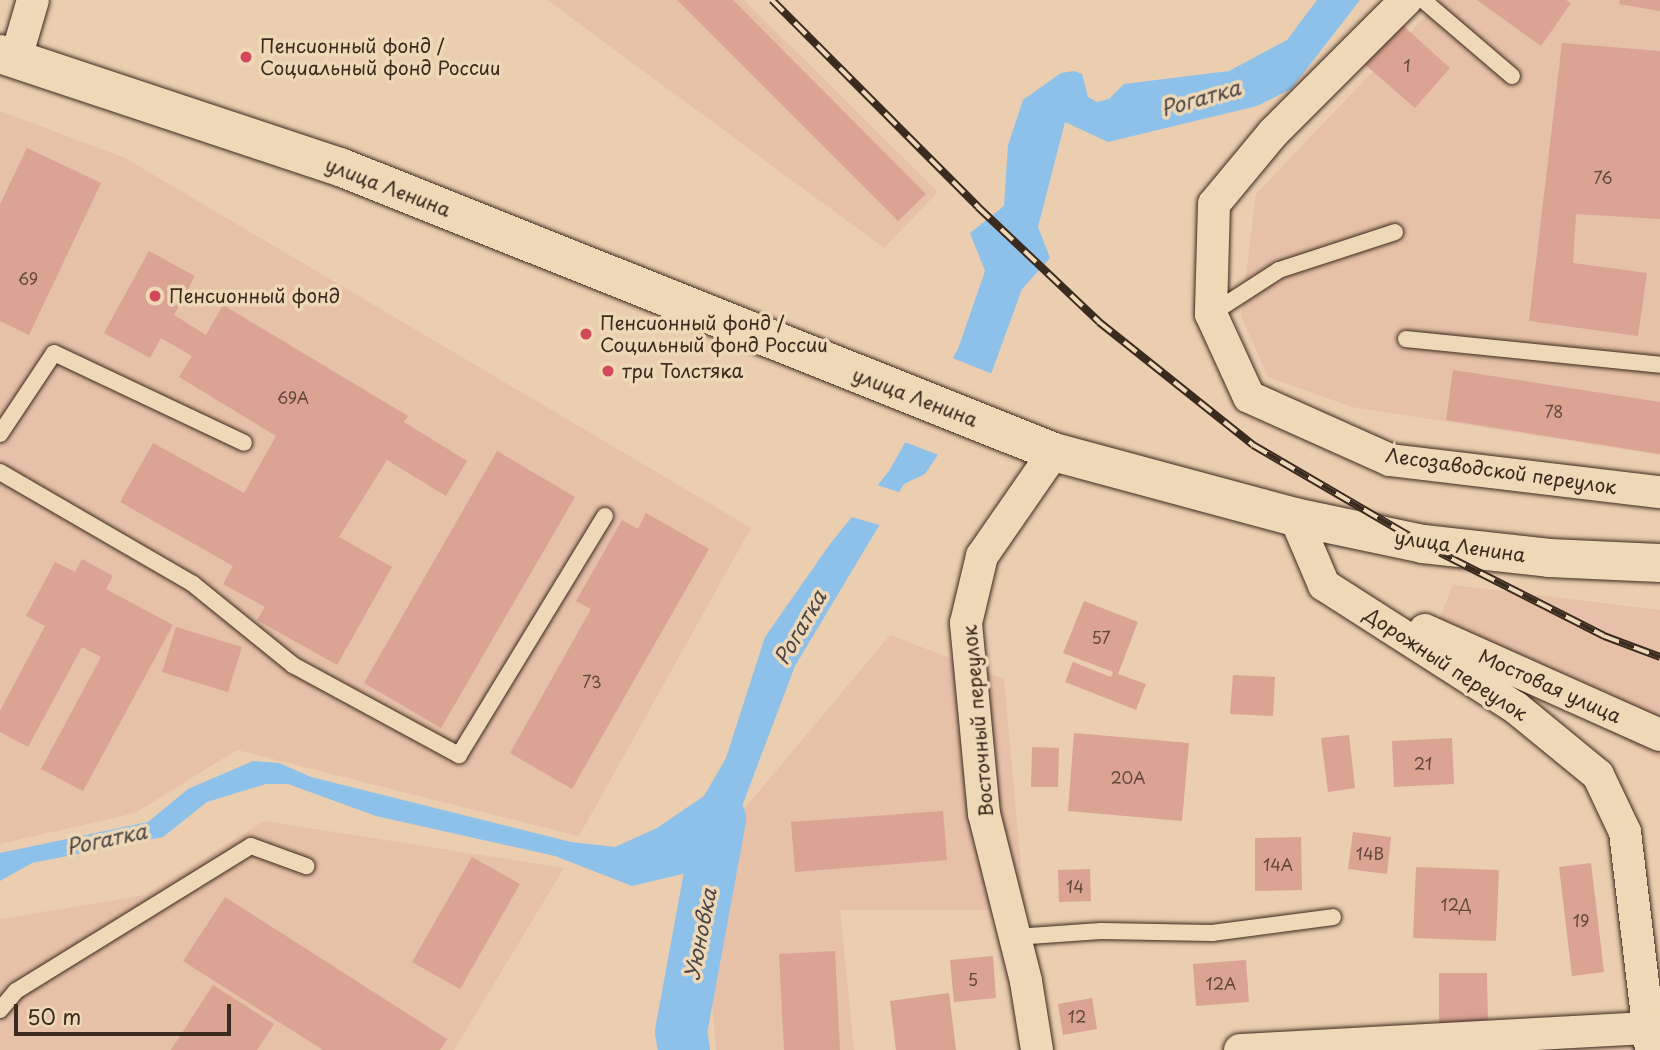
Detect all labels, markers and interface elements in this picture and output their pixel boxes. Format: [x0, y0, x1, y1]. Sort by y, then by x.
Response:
place label: Пенсионный фонд / Социальный фонд России [260, 35, 501, 79]
marker: Пенсионный фонд / Социальный фонд России [238, 49, 254, 65]
house number: 1 [1403, 55, 1411, 75]
water label: Рогатка [1157, 74, 1243, 120]
street label: улица Ленина [322, 153, 454, 221]
house number: 76 [1593, 167, 1613, 187]
house number: 69 [18, 268, 38, 288]
place label: Пенсионный фонд [169, 285, 340, 307]
marker: Пенсионный фонд [147, 288, 163, 304]
place label: Пенсионный фонд / Социльный фонд России [600, 312, 828, 356]
marker: Пенсионный фонд / Социльный фонд России [578, 326, 594, 342]
place label: три Толстяка [622, 360, 744, 382]
marker: три Толстяка [600, 363, 616, 379]
street label: улица Ленина [849, 363, 981, 431]
house number: 69А [277, 387, 309, 407]
house number: 78 [1545, 401, 1563, 421]
street label: Лесозаводской переулок [1384, 443, 1618, 499]
street label: улица Ленина [1393, 525, 1527, 567]
water label: Рогатка [768, 585, 830, 669]
street label: Дорожный переулок [1360, 603, 1532, 725]
street label: Восточный переулок [958, 624, 998, 818]
house number: 57 [1091, 627, 1111, 647]
street label: Мостовая улица [1475, 644, 1625, 728]
house number: 73 [582, 671, 602, 691]
house number: 21 [1414, 753, 1432, 773]
house number: 20А [1110, 767, 1146, 787]
water label: Рогатка [63, 817, 149, 859]
house number: 14В [1356, 843, 1384, 863]
house number: 14А [1263, 854, 1293, 874]
house number: 14 [1066, 876, 1084, 896]
water label: Уюновка [678, 886, 720, 982]
house number: 12Д [1440, 894, 1472, 914]
house number: 19 [1573, 910, 1589, 930]
house number: 5 [968, 969, 978, 989]
house number: 12А [1206, 973, 1236, 993]
scale bar [18, 990, 234, 1034]
text: 50 m [27, 1000, 81, 1032]
house number: 12 [1068, 1006, 1086, 1026]

